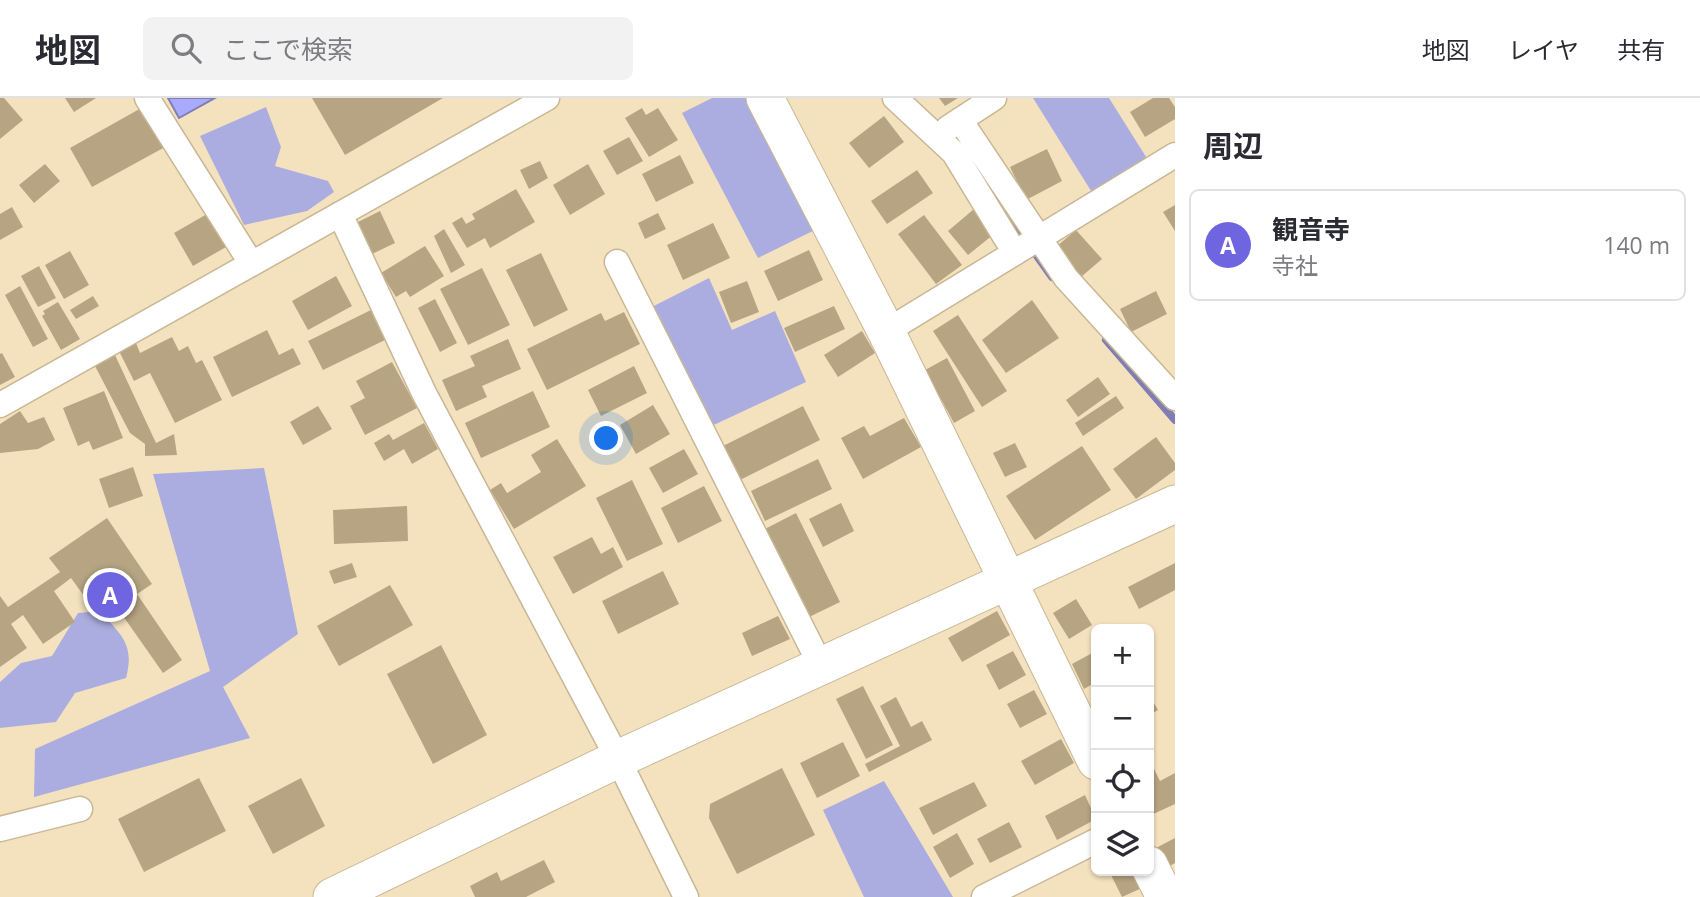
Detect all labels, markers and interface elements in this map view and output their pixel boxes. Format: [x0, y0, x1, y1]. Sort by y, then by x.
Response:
search box [143, 17, 633, 80]
text: 地図 [35, 27, 101, 72]
icon: search [167, 29, 205, 67]
text: ここで検索 [223, 31, 353, 67]
text: 地図 [1422, 33, 1470, 66]
text: レイヤ [1508, 33, 1579, 66]
text: 共有 [1617, 33, 1665, 66]
text: 周辺 [1203, 125, 1263, 166]
text: 観音寺 [1272, 211, 1350, 247]
text: A [1220, 229, 1236, 261]
text: 140 m [1603, 229, 1670, 261]
text: 寺社 [1272, 249, 1318, 281]
your location [589, 421, 623, 455]
pin: A [87, 569, 133, 621]
map controls [1091, 624, 1154, 876]
button: + [1091, 624, 1154, 687]
button: − [1091, 687, 1154, 750]
button: locate [1091, 750, 1154, 813]
button: layers [1091, 813, 1154, 876]

